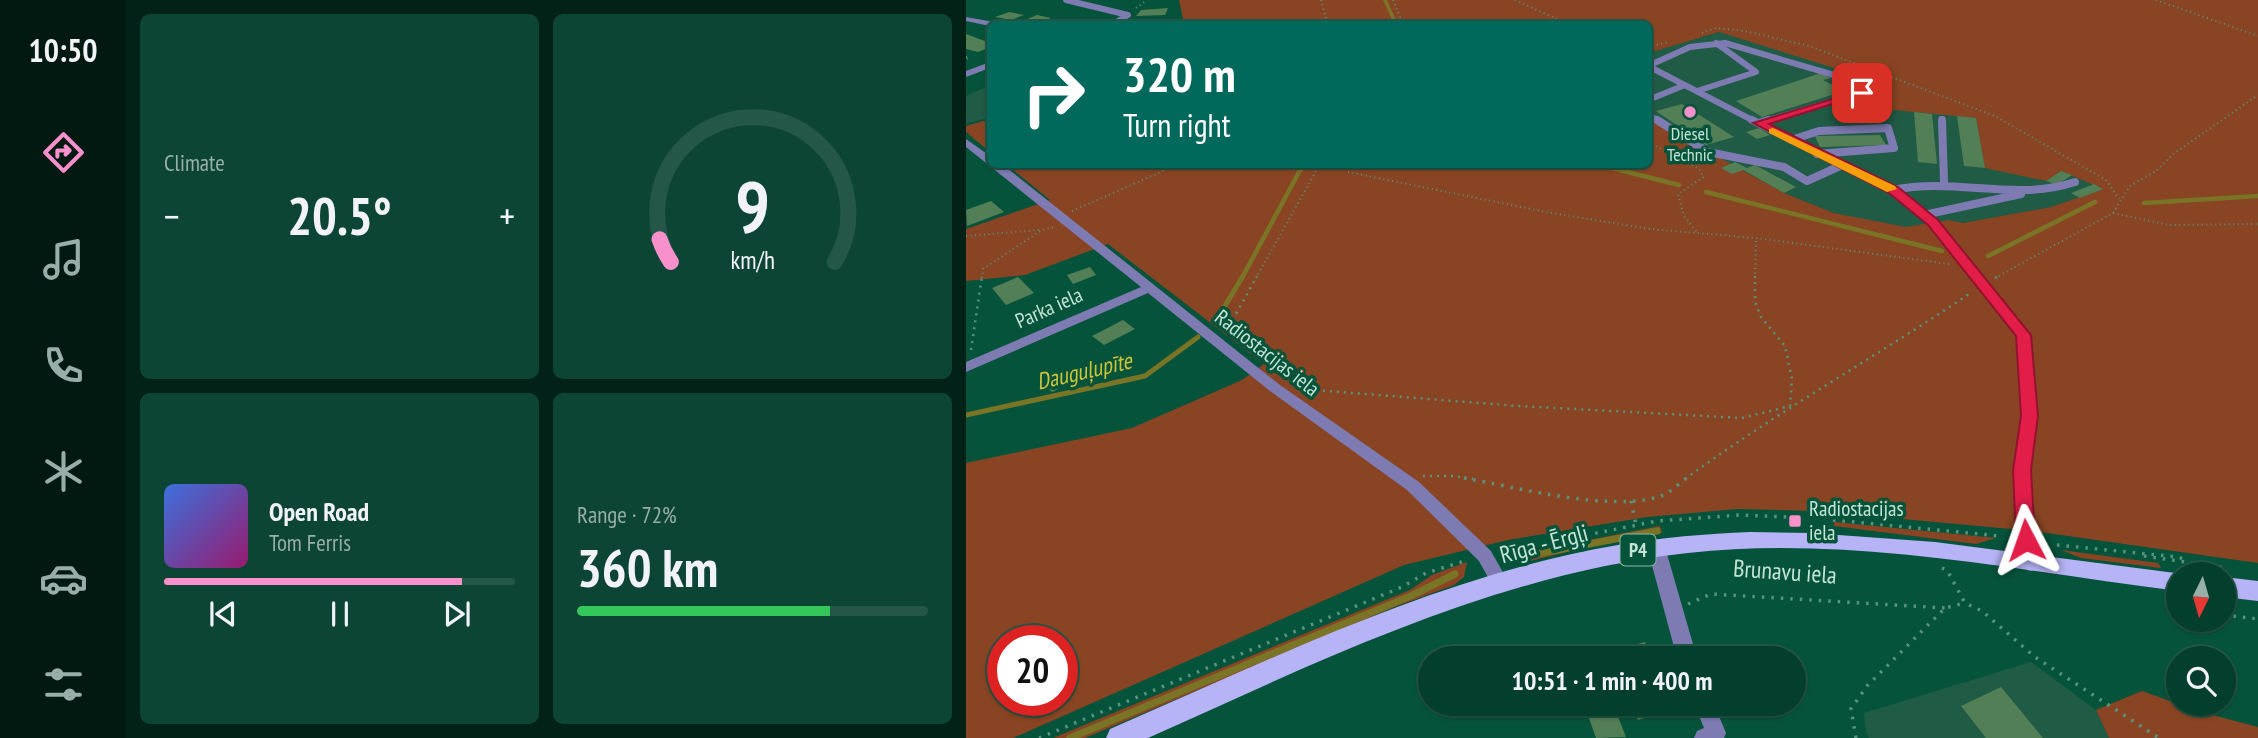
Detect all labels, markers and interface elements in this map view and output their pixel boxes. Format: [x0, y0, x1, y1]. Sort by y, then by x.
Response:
text: 10:50 [28, 29, 98, 71]
text: 320 m [1123, 42, 1236, 106]
icon: right [1008, 49, 1099, 140]
pin [1832, 63, 1892, 123]
icon: arrive [1843, 74, 1881, 112]
text: Turn right [1123, 104, 1231, 146]
marker: Diesel Technic [1682, 104, 1698, 120]
place label: Diesel Technic [1667, 122, 1714, 166]
icon: directions [39, 128, 88, 177]
text: Climate [164, 148, 225, 177]
text: 9 [735, 159, 770, 253]
text: 20.5° [287, 182, 392, 249]
text: − [164, 191, 180, 240]
text: + [499, 191, 515, 240]
icon: music [39, 235, 88, 284]
text: km/h [730, 244, 775, 276]
street label: Parka iela [1011, 281, 1087, 334]
street label: Radiostacijas iela [1210, 303, 1325, 402]
icon: phone [39, 341, 88, 390]
water label: Dauguļupīte [1033, 345, 1136, 396]
icon: climate [39, 447, 88, 496]
text: Open Road [269, 495, 369, 528]
place label: Radiostacijas iela [1809, 495, 1904, 546]
text: Range · 72% [577, 500, 677, 529]
position arrow [1989, 503, 2063, 577]
marker: Radiostacijas iela [1787, 513, 1803, 529]
street label: Rīga - Ērgļi [1496, 517, 1591, 570]
text: Tom Ferris [269, 528, 351, 557]
text: 360 km [577, 534, 718, 601]
road number: P4 [1620, 534, 1656, 566]
street label: Brunavu iela [1732, 552, 1838, 591]
icon: car [39, 554, 88, 603]
north arrow [2166, 562, 2236, 632]
map controls [2166, 562, 2236, 716]
icon: previous [204, 595, 242, 633]
icon: pause [321, 595, 359, 633]
icon: next [438, 595, 476, 633]
speed limit sign: 20 [987, 625, 1078, 716]
button: search [2166, 646, 2236, 716]
icon: filters [39, 660, 88, 709]
text: 10:51 · 1 min · 400 m [1512, 664, 1712, 697]

